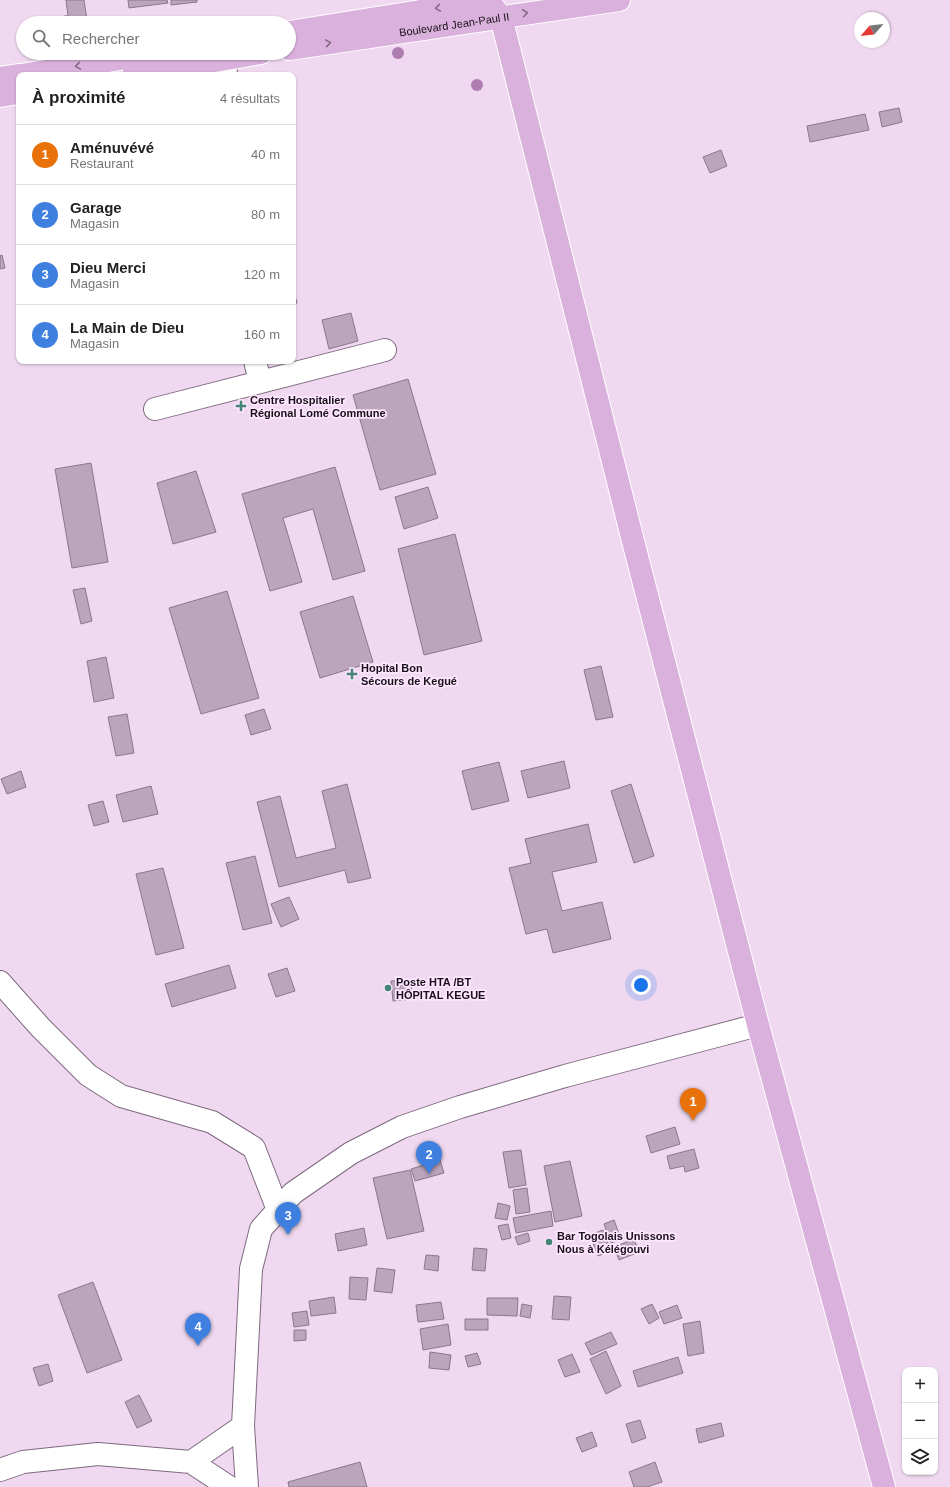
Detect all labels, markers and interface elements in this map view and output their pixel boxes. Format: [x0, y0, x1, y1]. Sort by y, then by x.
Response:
one-way arrow [435, 3, 441, 12]
one-way arrow [522, 9, 528, 18]
street label: Boulevard Jean-Paul II [398, 10, 510, 39]
north arrow [854, 12, 890, 48]
search box [16, 16, 296, 60]
icon: search [30, 27, 52, 49]
text: Rechercher [62, 30, 140, 47]
one-way arrow [324, 39, 331, 48]
one-way arrow [75, 61, 82, 70]
text: À proximité [32, 88, 126, 107]
text: 4 résultats [220, 91, 280, 106]
text: Aménuvévé [70, 139, 154, 156]
text: 1 [41, 147, 49, 162]
text: 40 m [251, 147, 280, 162]
text: Restaurant [70, 156, 134, 171]
text: Garage [70, 199, 122, 216]
text: 2 [41, 207, 49, 222]
text: 80 m [251, 207, 280, 222]
text: Magasin [70, 216, 119, 231]
text: Dieu Merci [70, 259, 146, 276]
text: 3 [41, 267, 49, 282]
text: 120 m [244, 267, 280, 282]
text: Magasin [70, 276, 119, 291]
text: La Main de Dieu [70, 319, 184, 336]
text: 4 [41, 327, 49, 342]
text: 160 m [244, 327, 280, 342]
text: Magasin [70, 336, 119, 351]
place label: Centre Hospitalier Régional Lomé Commune [250, 394, 386, 419]
marker: Centre Hospitalier Régional Lomé Commune [235, 400, 247, 412]
place label: Hopital Bon Sécours de Kegué [361, 662, 457, 687]
marker: Hopital Bon Sécours de Kegué [346, 668, 358, 680]
your location [631, 975, 651, 995]
place label: Poste HTA /BT HÔPITAL KEGUE [396, 976, 485, 1001]
marker: Poste HTA /BT HÔPITAL KEGUE [383, 983, 393, 993]
pin: 1 [680, 1088, 706, 1121]
pin: 2 [416, 1141, 442, 1174]
pin: 3 [275, 1202, 301, 1235]
place label: Bar Togolais Unissons Nous à Kélégouvi [557, 1230, 675, 1255]
marker: Bar Togolais Unissons Nous à Kélégouvi [544, 1237, 554, 1247]
pin: 4 [185, 1313, 211, 1346]
map controls [902, 1367, 938, 1475]
button: + [902, 1367, 938, 1403]
button: − [902, 1403, 938, 1439]
button: layers [902, 1439, 938, 1475]

